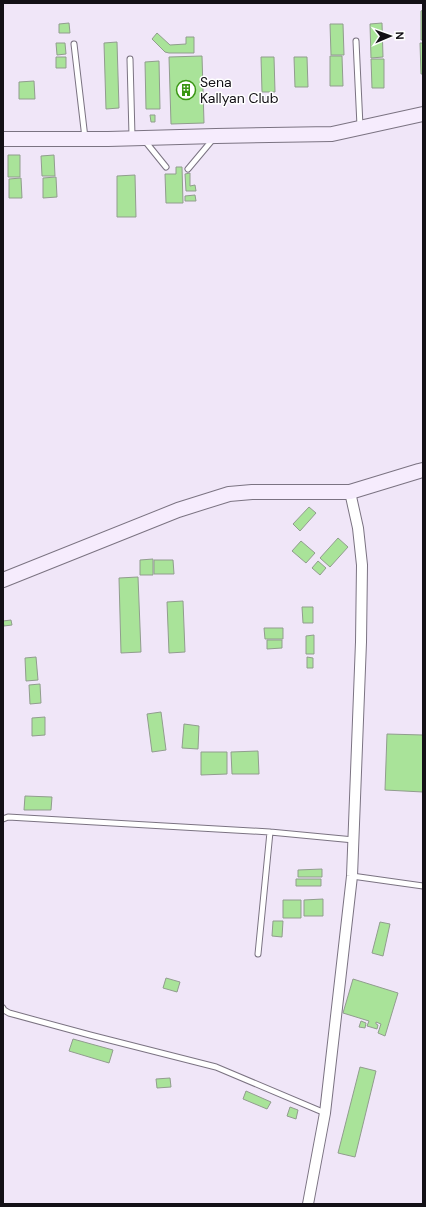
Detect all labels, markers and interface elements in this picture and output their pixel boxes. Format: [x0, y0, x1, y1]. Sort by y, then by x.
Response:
north arrow [370, 16, 410, 56]
text: N [393, 31, 407, 40]
place label: Sena Kallyan Club [200, 73, 279, 107]
building icon: Sena Kallyan Club [175, 79, 197, 101]

